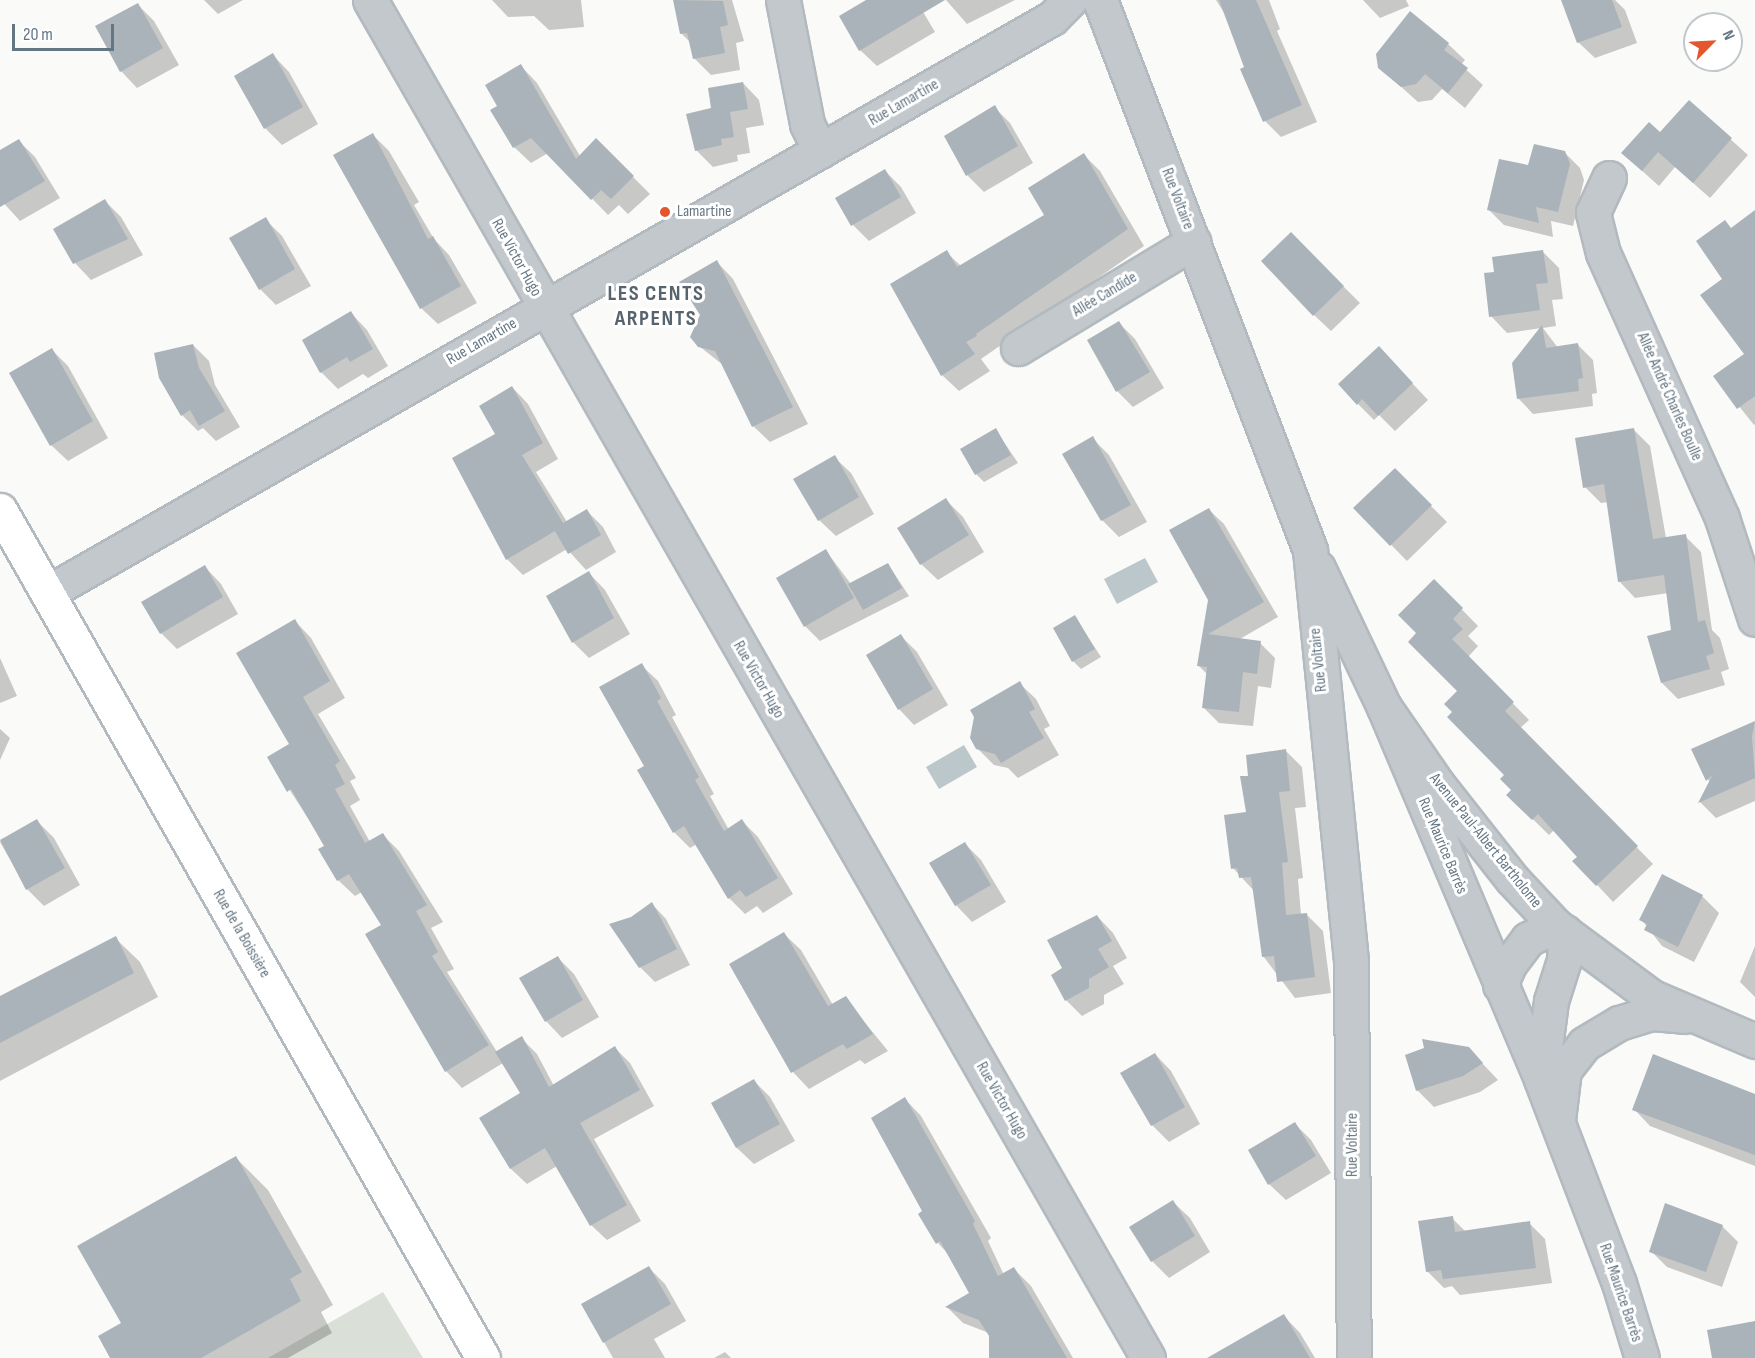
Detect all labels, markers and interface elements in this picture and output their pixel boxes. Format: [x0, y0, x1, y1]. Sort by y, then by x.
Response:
scale bar [15, 12, 117, 50]
north arrow [1683, 12, 1743, 72]
text: 20 m [23, 24, 53, 45]
text: N [1718, 28, 1738, 43]
street label: Rue Lamartine [866, 75, 942, 131]
street label: Rue Voltaire [1157, 166, 1197, 232]
place label: Lamartine [677, 202, 731, 222]
marker: Lamartine [658, 205, 672, 219]
street label: Rue Victor Hugo [487, 216, 545, 300]
street label: Allée Candide [1069, 268, 1141, 322]
district label: LES CENTS ARPENTS [607, 280, 705, 332]
street label: Rue Lamartine [444, 314, 520, 370]
street label: Allée André Charles Boulle [1632, 330, 1706, 464]
street label: Rue Voltaire [1306, 627, 1332, 693]
street label: Rue Victor Hugo [728, 638, 788, 722]
street label: Avenue Paul-Albert Bartholome [1425, 770, 1545, 912]
street label: Rue Maurice Barrès [1413, 795, 1471, 897]
street label: Rue de la Boissière [208, 887, 274, 981]
street label: Rue Victor Hugo [971, 1059, 1031, 1143]
street label: Rue Voltaire [1343, 1113, 1363, 1177]
street label: Rue Maurice Barrès [1594, 1241, 1646, 1345]

